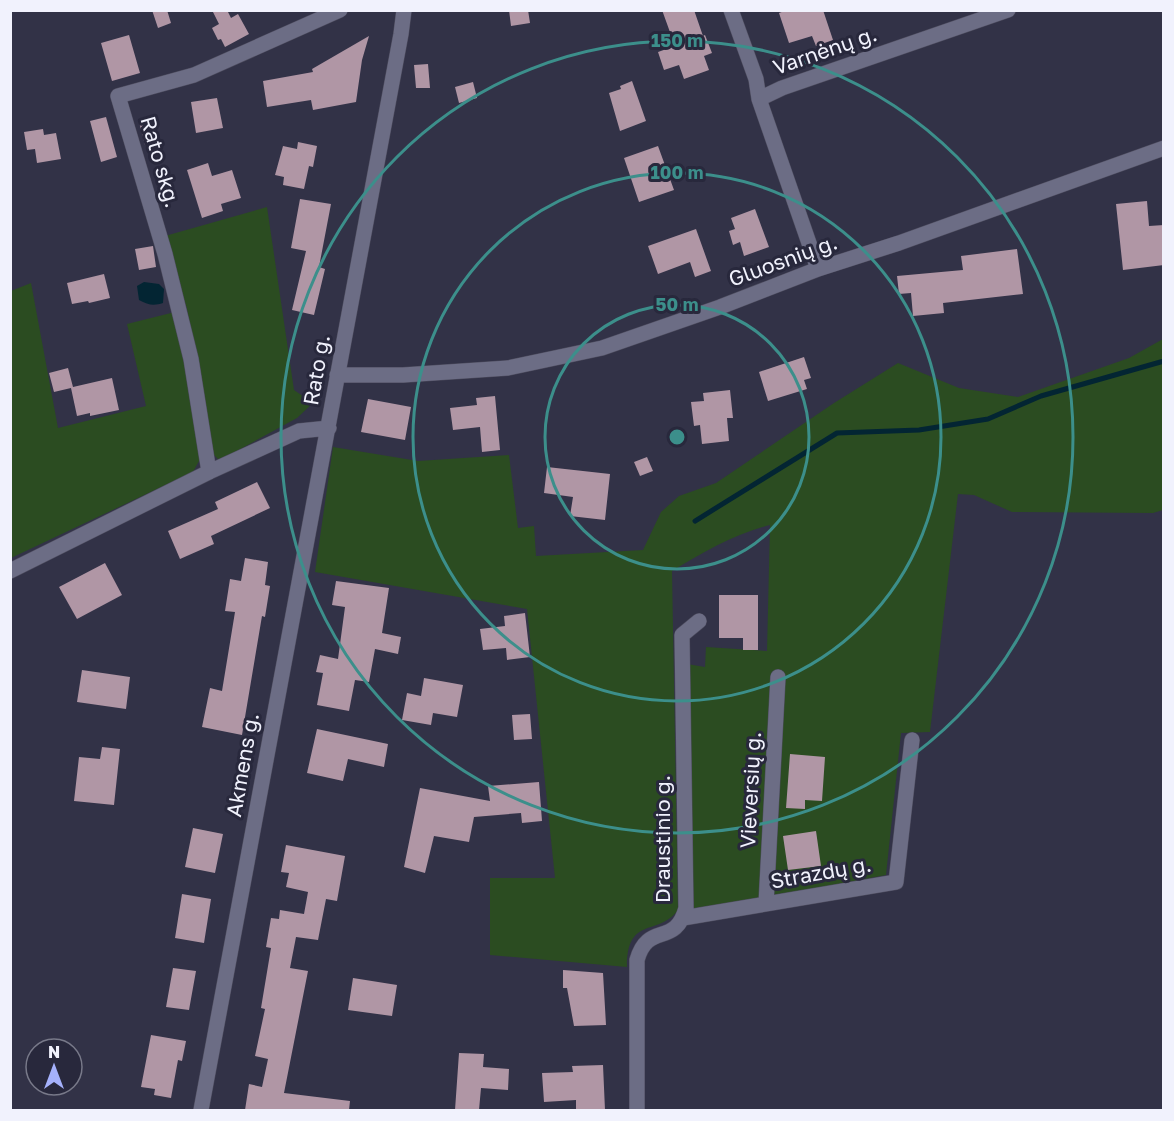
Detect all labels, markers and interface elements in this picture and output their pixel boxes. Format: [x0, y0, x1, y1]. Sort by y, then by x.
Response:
street label: Varnėnų g. [769, 20, 880, 80]
text: 150 m [651, 29, 703, 51]
street label: Rato skg. [136, 113, 186, 210]
text: 100 m [651, 161, 703, 183]
street label: Gluosnių g. [725, 228, 841, 292]
text: 50 m [656, 293, 698, 315]
street label: Rato g. [297, 333, 335, 407]
centre of rings [667, 427, 687, 447]
street label: Akmens g. [220, 711, 264, 819]
street label: Vieversių g. [734, 731, 766, 849]
street label: Draustinio g. [649, 775, 675, 903]
street label: Strazdų g. [768, 850, 873, 894]
north arrow [24, 1037, 84, 1097]
text: N [48, 1042, 60, 1062]

